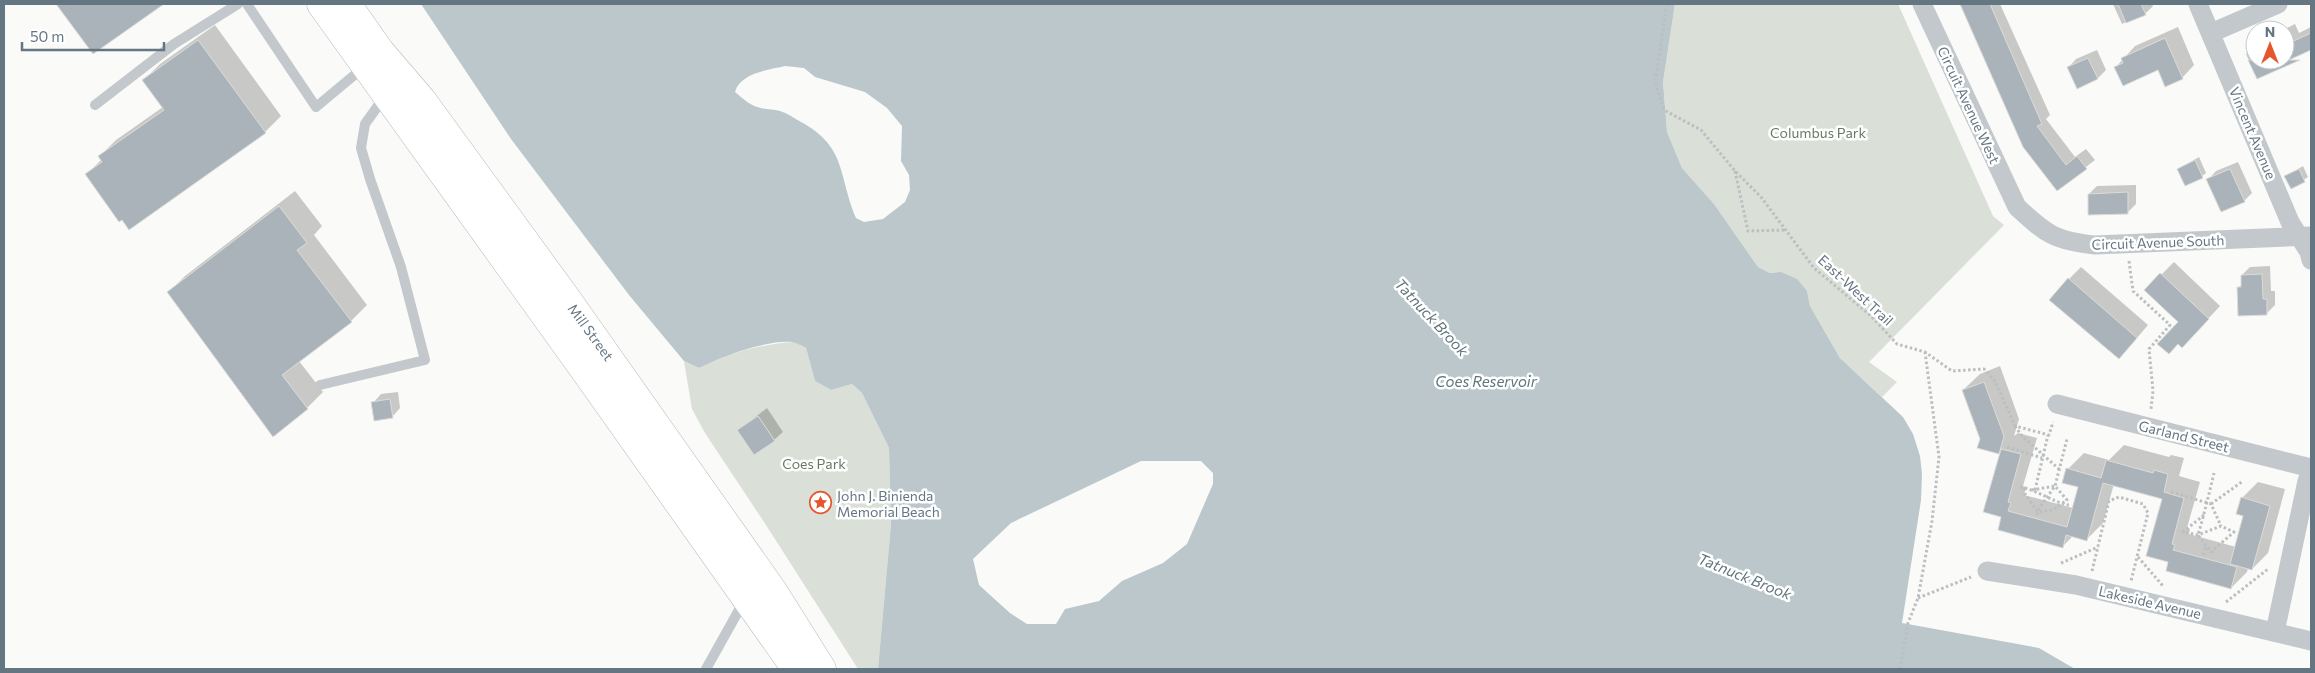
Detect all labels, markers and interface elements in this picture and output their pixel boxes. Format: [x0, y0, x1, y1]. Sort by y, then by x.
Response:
scale bar [22, 20, 165, 52]
north arrow [2245, 20, 2295, 70]
text: N [2265, 23, 2275, 40]
text: 50 m [30, 27, 64, 45]
street label: Circuit Avenue West [1934, 44, 2004, 167]
street label: Vincent Avenue [2226, 84, 2280, 182]
park label: Columbus Park [1770, 124, 1866, 141]
street label: Circuit Avenue South [2091, 231, 2225, 253]
street label: East-West Trail [1815, 251, 1897, 329]
water label: Tatnuck Brook [1392, 275, 1473, 360]
street label: Mill Street [565, 300, 618, 364]
water label: Coes Reservoir [1435, 372, 1538, 390]
street label: Garland Street [2137, 417, 2231, 455]
park label: Coes Park [782, 455, 846, 472]
place label: John J. Binienda Memorial Beach [837, 487, 940, 520]
place icon: John J. Binienda Memorial Beach [809, 491, 833, 515]
water label: Tatnuck Brook [1696, 549, 1795, 603]
street label: Lakeside Avenue [2097, 582, 2203, 622]

